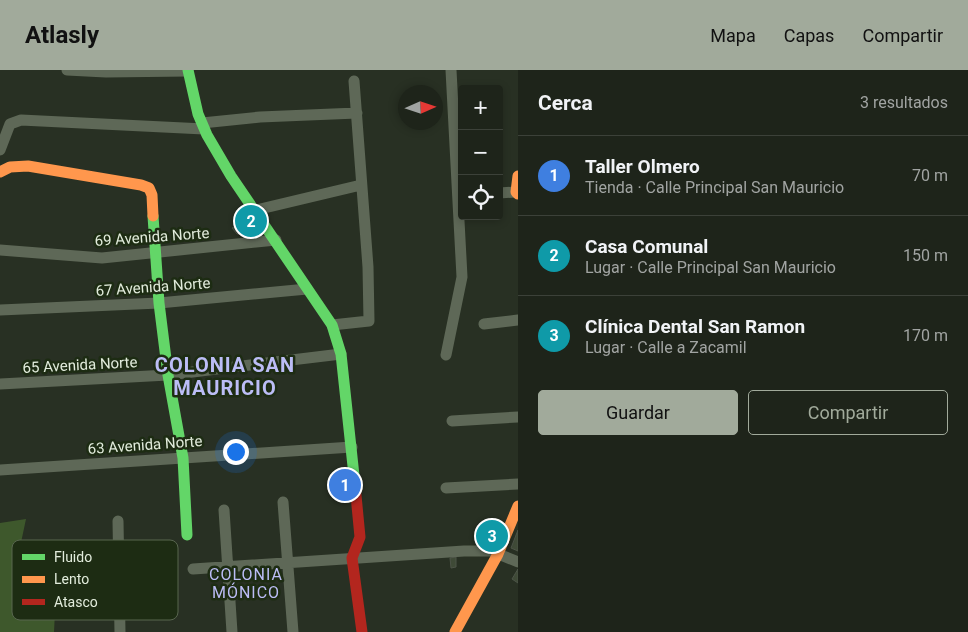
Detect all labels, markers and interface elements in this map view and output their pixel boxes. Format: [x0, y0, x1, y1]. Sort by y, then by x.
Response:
text: Atlasly [25, 21, 99, 49]
text: Mapa [710, 25, 756, 46]
text: Capas [784, 25, 834, 46]
text: Compartir [862, 25, 943, 46]
north arrow [398, 85, 443, 130]
map controls [458, 85, 503, 220]
button: + [458, 85, 503, 130]
text: Cerca [538, 91, 593, 115]
text: 3 resultados [860, 93, 948, 112]
button: − [458, 130, 503, 175]
text: Taller Olmero [585, 155, 700, 178]
text: 1 [549, 166, 559, 185]
text: 70 m [912, 166, 948, 185]
button: locate [458, 175, 503, 220]
text: Tienda · Calle Principal San Mauricio [585, 178, 844, 197]
pin: 2 [235, 202, 267, 240]
street label: 69 Avenida Norte [94, 224, 210, 250]
text: Casa Comunal [585, 235, 708, 258]
text: 2 [549, 246, 559, 265]
text: 150 m [903, 246, 948, 265]
text: Lugar · Calle Principal San Mauricio [585, 258, 836, 277]
street label: 67 Avenida Norte [95, 274, 211, 300]
text: Clínica Dental San Ramon [585, 315, 805, 338]
text: 3 [549, 326, 559, 345]
text: 170 m [903, 326, 948, 345]
text: Lugar · Calle a Zacamil [585, 338, 747, 357]
street label: 65 Avenida Norte [22, 353, 138, 377]
district label: COLONIA SAN MAURICIO [155, 353, 295, 400]
button: Guardar [538, 390, 738, 435]
button: Compartir [748, 390, 948, 435]
street label: 63 Avenida Norte [87, 432, 203, 458]
your location [223, 439, 249, 465]
pin: 1 [329, 466, 361, 504]
pin: 3 [476, 517, 508, 555]
legend [12, 540, 178, 620]
text: Fluido [54, 549, 92, 565]
district label: COLONIA MÓNICO [209, 565, 283, 602]
text: Lento [54, 571, 89, 587]
text: Atasco [54, 594, 98, 610]

